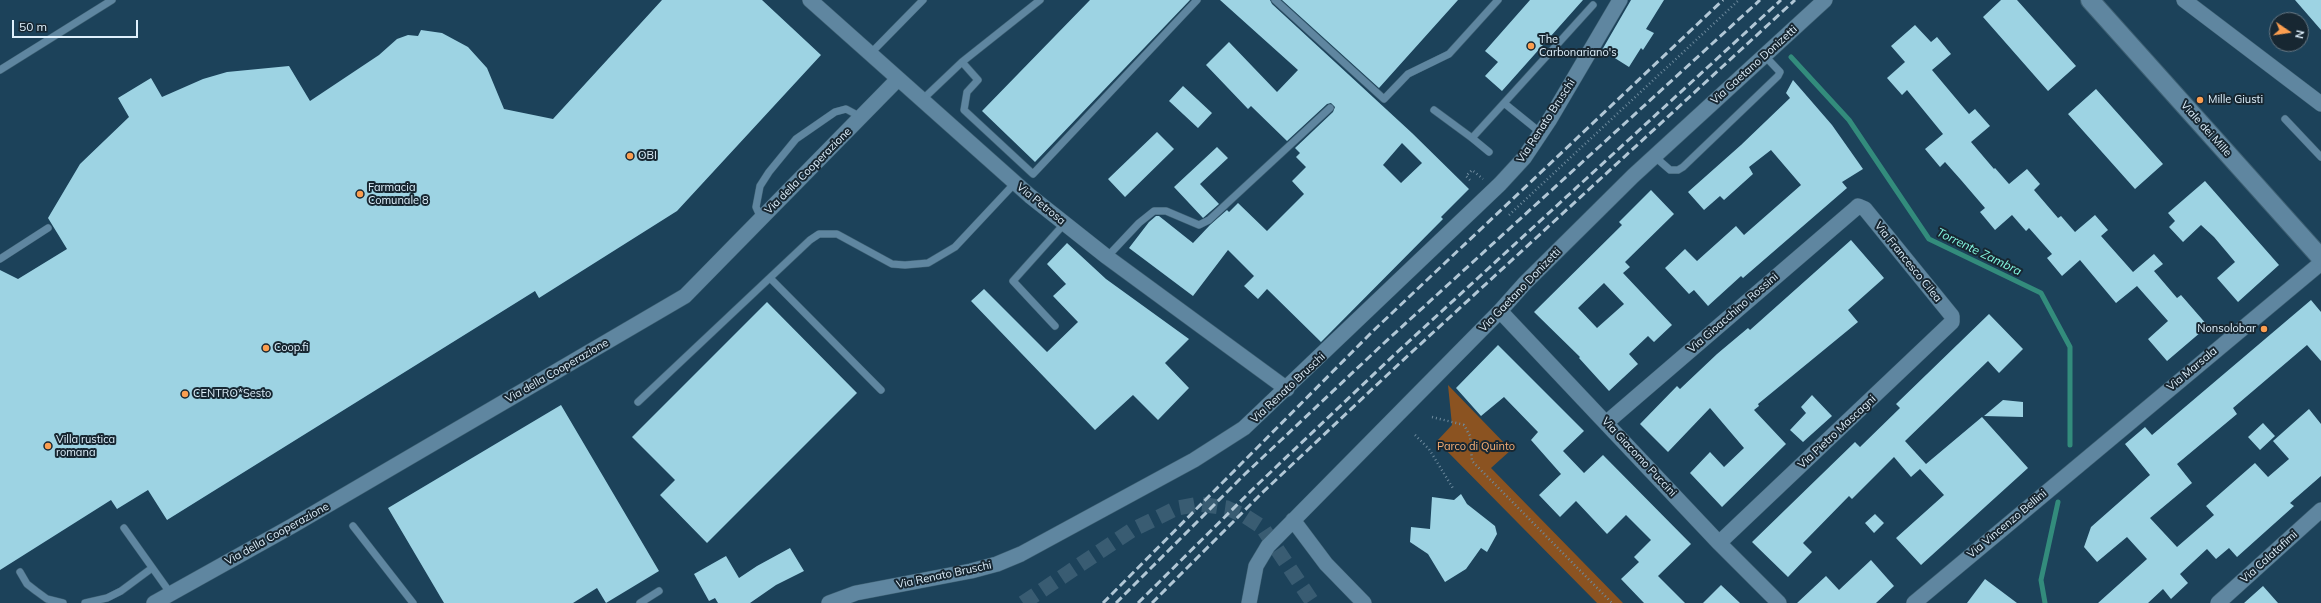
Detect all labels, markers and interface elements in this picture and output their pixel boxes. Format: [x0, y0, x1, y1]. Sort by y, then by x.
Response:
scale bar [14, 12, 140, 38]
north arrow [2269, 12, 2309, 52]
text: 50 m [19, 19, 47, 34]
street label: Via Gaetano Donizetti [1708, 23, 1800, 107]
text: N [2292, 29, 2307, 40]
place label: The Carbonariano's [1539, 33, 1617, 59]
marker: The Carbonariano's [1526, 41, 1536, 51]
street label: Via Renato Bruschi [1514, 77, 1578, 165]
place label: Mille Giusti [2208, 93, 2263, 107]
marker: Mille Giusti [2195, 95, 2205, 105]
street label: Viale dei Mille [2178, 99, 2234, 159]
street label: Via della Cooperazione [762, 125, 854, 217]
place label: OBI [638, 149, 657, 163]
marker: OBI [625, 151, 635, 161]
street label: Via Petrosa [1014, 180, 1068, 228]
place label: Farmacia Comunale 8 [368, 181, 429, 207]
marker: Farmacia Comunale 8 [355, 189, 365, 199]
street label: Via Francesco Cilea [1872, 219, 1944, 305]
water label: Torrente Zambra [1934, 225, 2024, 279]
street label: Via Gaetano Donizetti [1476, 245, 1564, 335]
street label: Via Gioacchino Rossini [1685, 270, 1781, 356]
place label: Nonsolobar [2197, 322, 2256, 336]
marker: Nonsolobar [2259, 324, 2269, 334]
street label: Via della Cooperazione [503, 336, 611, 406]
place label: Coop.fi [274, 341, 309, 355]
marker: Coop.fi [261, 343, 271, 353]
street label: Via Marsala [2164, 344, 2220, 394]
street label: Via Renato Bruschi [1248, 350, 1328, 426]
place label: CENTRO*Sesto [193, 387, 271, 401]
marker: CENTRO*Sesto [180, 389, 190, 399]
street label: Via Pietro Mascagni [1795, 393, 1879, 471]
street label: Via Giacomo Puccini [1599, 415, 1679, 499]
place label: Villa rustica romana [56, 433, 115, 459]
park label: Parco di Quinto [1437, 440, 1515, 454]
marker: Villa rustica romana [43, 441, 53, 451]
street label: Via Vincenzo Bellini [1965, 487, 2049, 561]
street label: Via della Cooperazione [223, 500, 331, 568]
street label: Via Calatafimi [2238, 528, 2300, 586]
street label: Via Renato Bruschi [895, 558, 993, 592]

